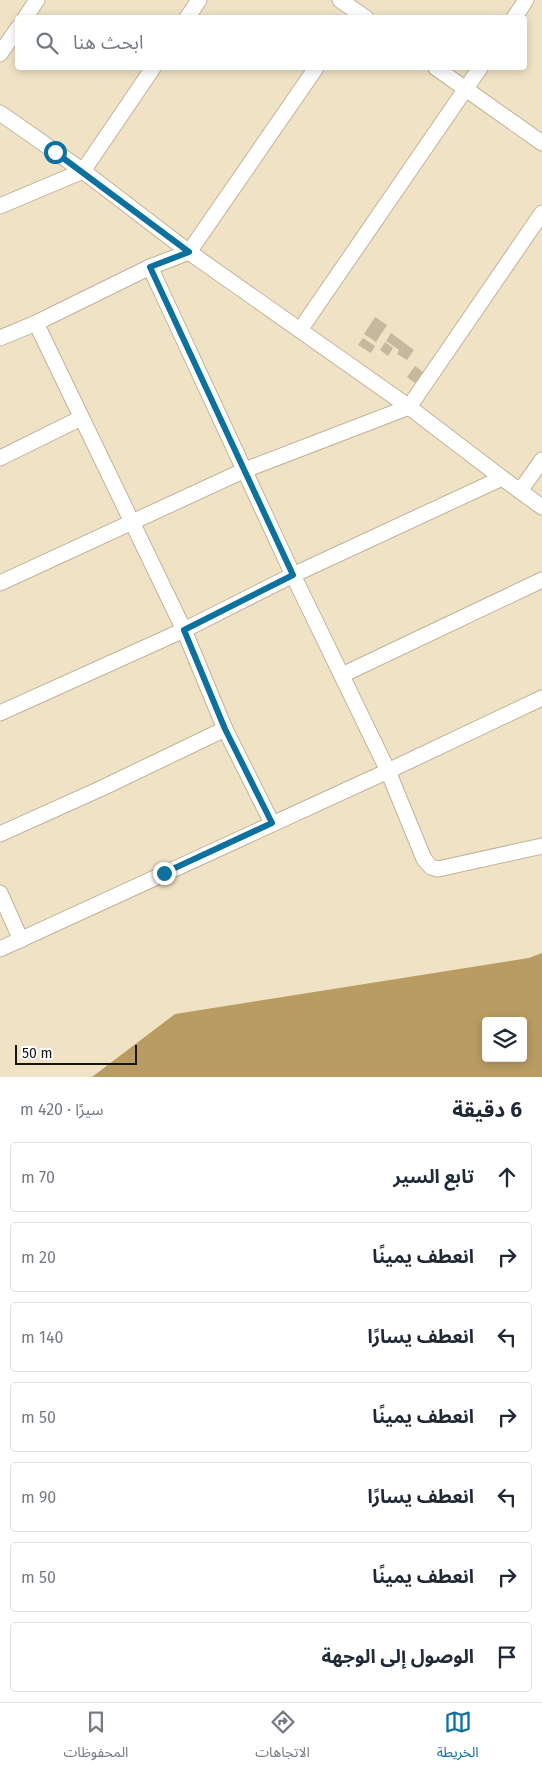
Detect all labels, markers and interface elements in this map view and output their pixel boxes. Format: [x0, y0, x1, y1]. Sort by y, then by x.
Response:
search box [15, 15, 527, 70]
icon: search [33, 29, 61, 57]
text: ابحث هنا [73, 31, 144, 54]
route start [44, 141, 67, 164]
route end [153, 862, 176, 885]
map controls [482, 1017, 527, 1062]
button: layers [482, 1017, 527, 1062]
scale bar [15, 1042, 138, 1065]
text: 50 m [22, 1045, 53, 1062]
text: 6 دقيقة [452, 1097, 522, 1123]
text: سيرًا · 420 m [20, 1100, 104, 1119]
icon: ahead [493, 1163, 521, 1191]
text: تابع السير [393, 1165, 474, 1188]
text: 70 m [21, 1168, 55, 1187]
icon: right [493, 1243, 521, 1271]
text: انعطف يمينًا [372, 1245, 474, 1268]
text: 20 m [21, 1248, 56, 1267]
icon: left [493, 1323, 521, 1351]
text: انعطف يسارًا [367, 1325, 474, 1348]
text: 140 m [21, 1328, 63, 1347]
icon: right [493, 1403, 521, 1431]
text: انعطف يمينًا [372, 1405, 474, 1428]
text: 50 m [21, 1408, 56, 1427]
icon: left [493, 1483, 521, 1511]
text: انعطف يسارًا [367, 1485, 474, 1508]
text: 90 m [21, 1488, 56, 1507]
icon: right [493, 1563, 521, 1591]
text: انعطف يمينًا [372, 1565, 474, 1588]
text: 50 m [21, 1568, 56, 1587]
icon: arrive [493, 1643, 521, 1671]
text: الوصول إلى الوجهة [322, 1645, 474, 1668]
tab: المحفوظات [63, 1708, 128, 1767]
tab: الاتجاهات [255, 1708, 310, 1767]
tab: الخريطة [437, 1708, 479, 1767]

